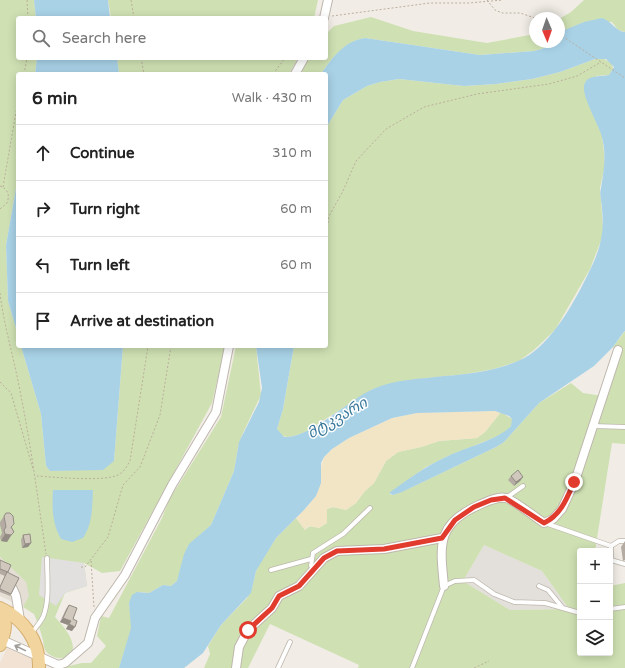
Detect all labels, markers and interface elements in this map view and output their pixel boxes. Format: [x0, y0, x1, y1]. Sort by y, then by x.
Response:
north arrow [529, 12, 565, 48]
search box [16, 16, 328, 60]
icon: search [30, 27, 52, 49]
text: Search here [62, 29, 146, 47]
text: 6 min [32, 88, 77, 109]
text: Walk · 430 m [232, 90, 312, 106]
icon: ahead [32, 142, 54, 164]
text: Continue [70, 144, 134, 162]
text: 310 m [272, 145, 312, 161]
icon: right [32, 198, 54, 220]
text: Turn right [70, 200, 140, 218]
text: 60 m [280, 201, 312, 217]
icon: left [32, 254, 54, 276]
text: Turn left [70, 256, 130, 274]
text: 60 m [280, 257, 312, 273]
icon: arrive [32, 310, 54, 332]
text: Arrive at destination [70, 312, 214, 330]
water label: მტკვარი [304, 393, 371, 442]
route end [565, 473, 583, 491]
map controls [577, 548, 613, 656]
button: + [577, 548, 613, 584]
button: − [577, 584, 613, 620]
button: layers [577, 620, 613, 656]
route start [239, 621, 257, 639]
one-way arrow [15, 644, 27, 651]

